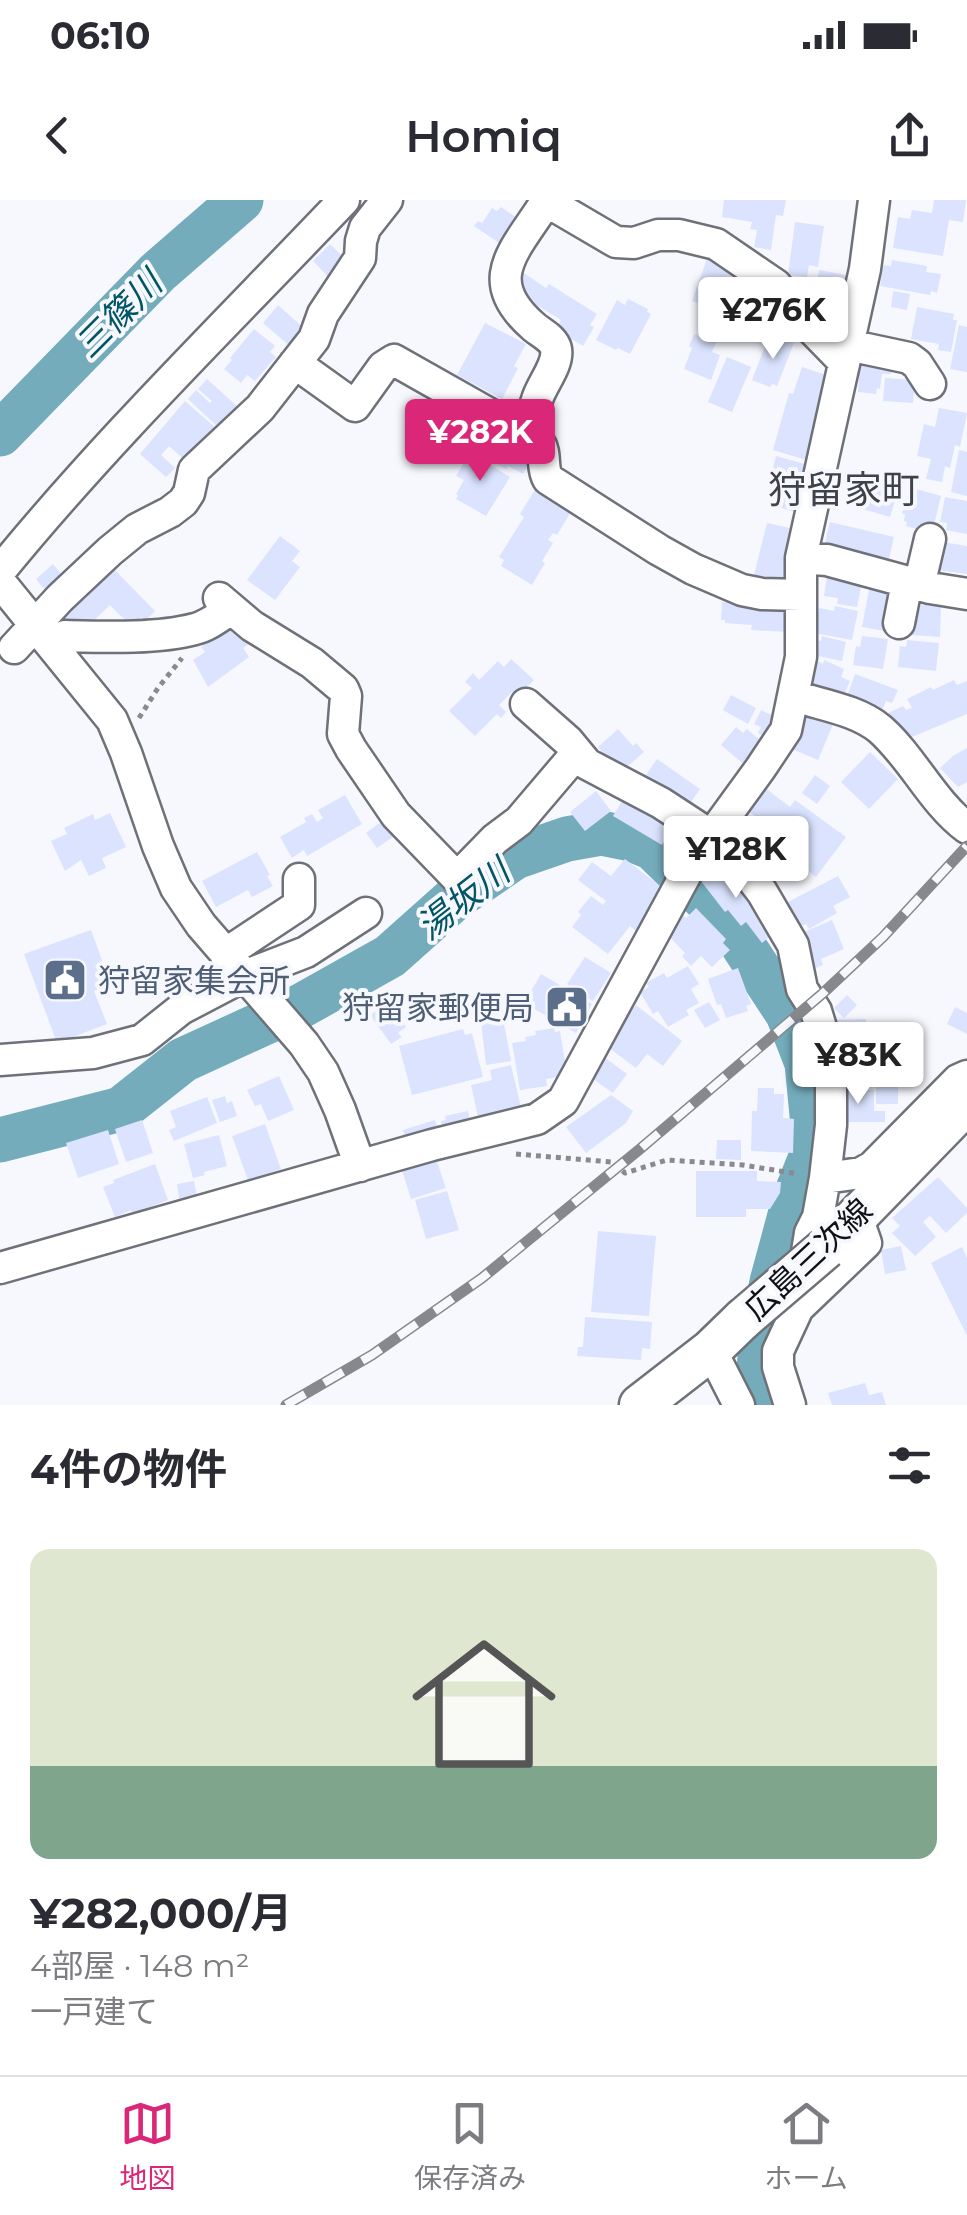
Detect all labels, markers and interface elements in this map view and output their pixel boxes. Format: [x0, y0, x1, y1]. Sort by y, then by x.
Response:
text: 06:10 [50, 12, 151, 59]
icon: back [30, 108, 85, 163]
text: Homiq [405, 108, 562, 163]
icon: share [882, 108, 937, 163]
water label: 三篠川 [66, 259, 173, 366]
pin: ¥276K [703, 277, 843, 362]
text: ¥276K [720, 290, 826, 329]
pin: ¥282K [410, 399, 550, 484]
text: ¥282K [427, 412, 533, 451]
district label: 狩留家町 [768, 466, 920, 513]
pin: ¥128K [666, 816, 806, 901]
text: ¥128K [686, 829, 786, 868]
water label: 湯坂川 [408, 847, 521, 948]
public building icon: 狩留家集会所 [42, 957, 88, 1003]
place label: 狩留家集会所 [98, 961, 290, 1000]
public building icon: 狩留家郵便局 [544, 984, 590, 1030]
place label: 狩留家郵便局 [342, 988, 534, 1027]
pin: ¥83K [799, 1022, 917, 1107]
text: ¥83K [815, 1035, 901, 1074]
street label: 広島三次線 [736, 1190, 880, 1328]
icon: filters [882, 1438, 937, 1493]
text: 4件の物件 [30, 1443, 227, 1495]
icon: home [394, 1614, 574, 1794]
text: ¥282,000/月 [30, 1887, 292, 1939]
text: 4部屋 · 148 m² [30, 1946, 250, 1985]
text: 一戸建て [30, 1992, 158, 2031]
tab: 地図 [119, 2096, 175, 2196]
tab: 保存済み [414, 2096, 526, 2196]
tab: ホーム [765, 2096, 848, 2196]

